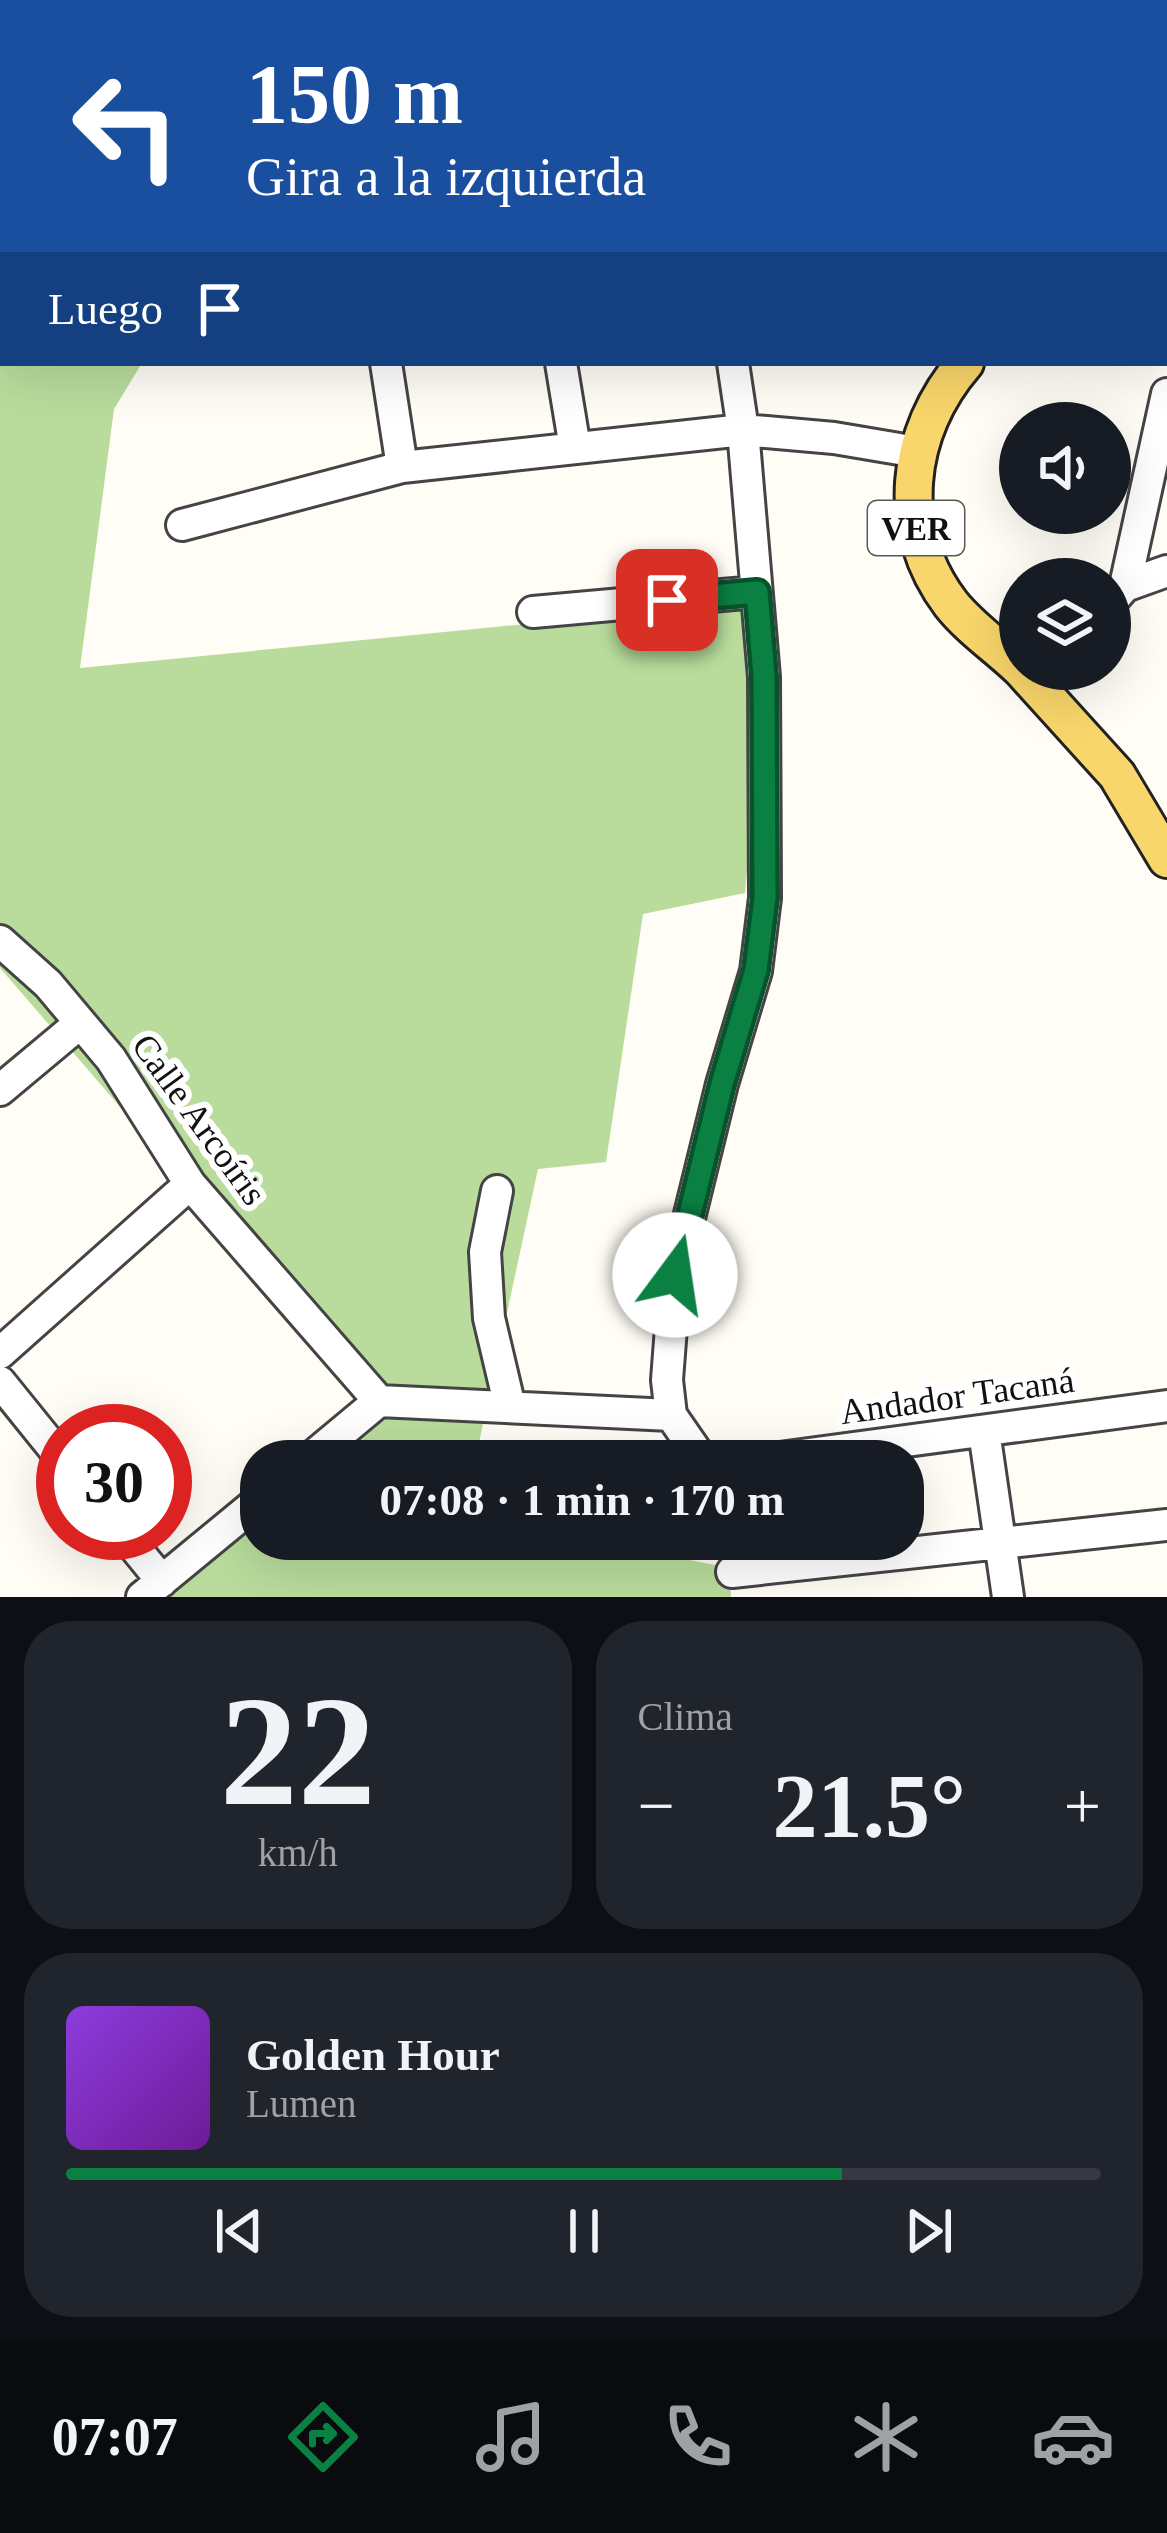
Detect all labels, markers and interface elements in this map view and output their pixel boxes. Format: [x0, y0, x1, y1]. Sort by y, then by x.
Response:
icon: left [48, 48, 204, 204]
text: 150 m [246, 48, 463, 141]
text: Gira a la izquierda [246, 147, 646, 207]
icon: arrive [187, 276, 253, 342]
text: Luego [48, 284, 163, 334]
map controls [999, 402, 1131, 690]
button: sound [999, 402, 1131, 534]
road number: VER [868, 501, 964, 555]
pin [616, 549, 718, 651]
button: layers [999, 558, 1131, 690]
icon: arrive [634, 567, 700, 633]
street label: Calle Arcoíris [124, 1027, 274, 1213]
position arrow [612, 1212, 738, 1338]
street label: Andador Tacaná [838, 1360, 1077, 1432]
speed limit sign: 30 [36, 1404, 192, 1560]
text: 07:08 · 1 min · 170 m [380, 1475, 785, 1525]
text: 22 [220, 1665, 376, 1838]
text: Clima [638, 1695, 733, 1738]
text: 21.5° [773, 1757, 966, 1856]
text: − [638, 1769, 675, 1842]
text: + [1064, 1769, 1101, 1842]
text: km/h [258, 1831, 338, 1874]
text: Golden Hour [246, 2030, 500, 2080]
text: Lumen [246, 2082, 356, 2125]
icon: previous [206, 2198, 272, 2264]
icon: pause [551, 2198, 617, 2264]
icon: next [896, 2198, 962, 2264]
icon: directions [281, 2395, 365, 2479]
icon: music [469, 2395, 553, 2479]
icon: phone [656, 2395, 740, 2479]
icon: climate [844, 2395, 928, 2479]
icon: car [1031, 2395, 1115, 2479]
text: 07:07 [52, 2407, 178, 2467]

